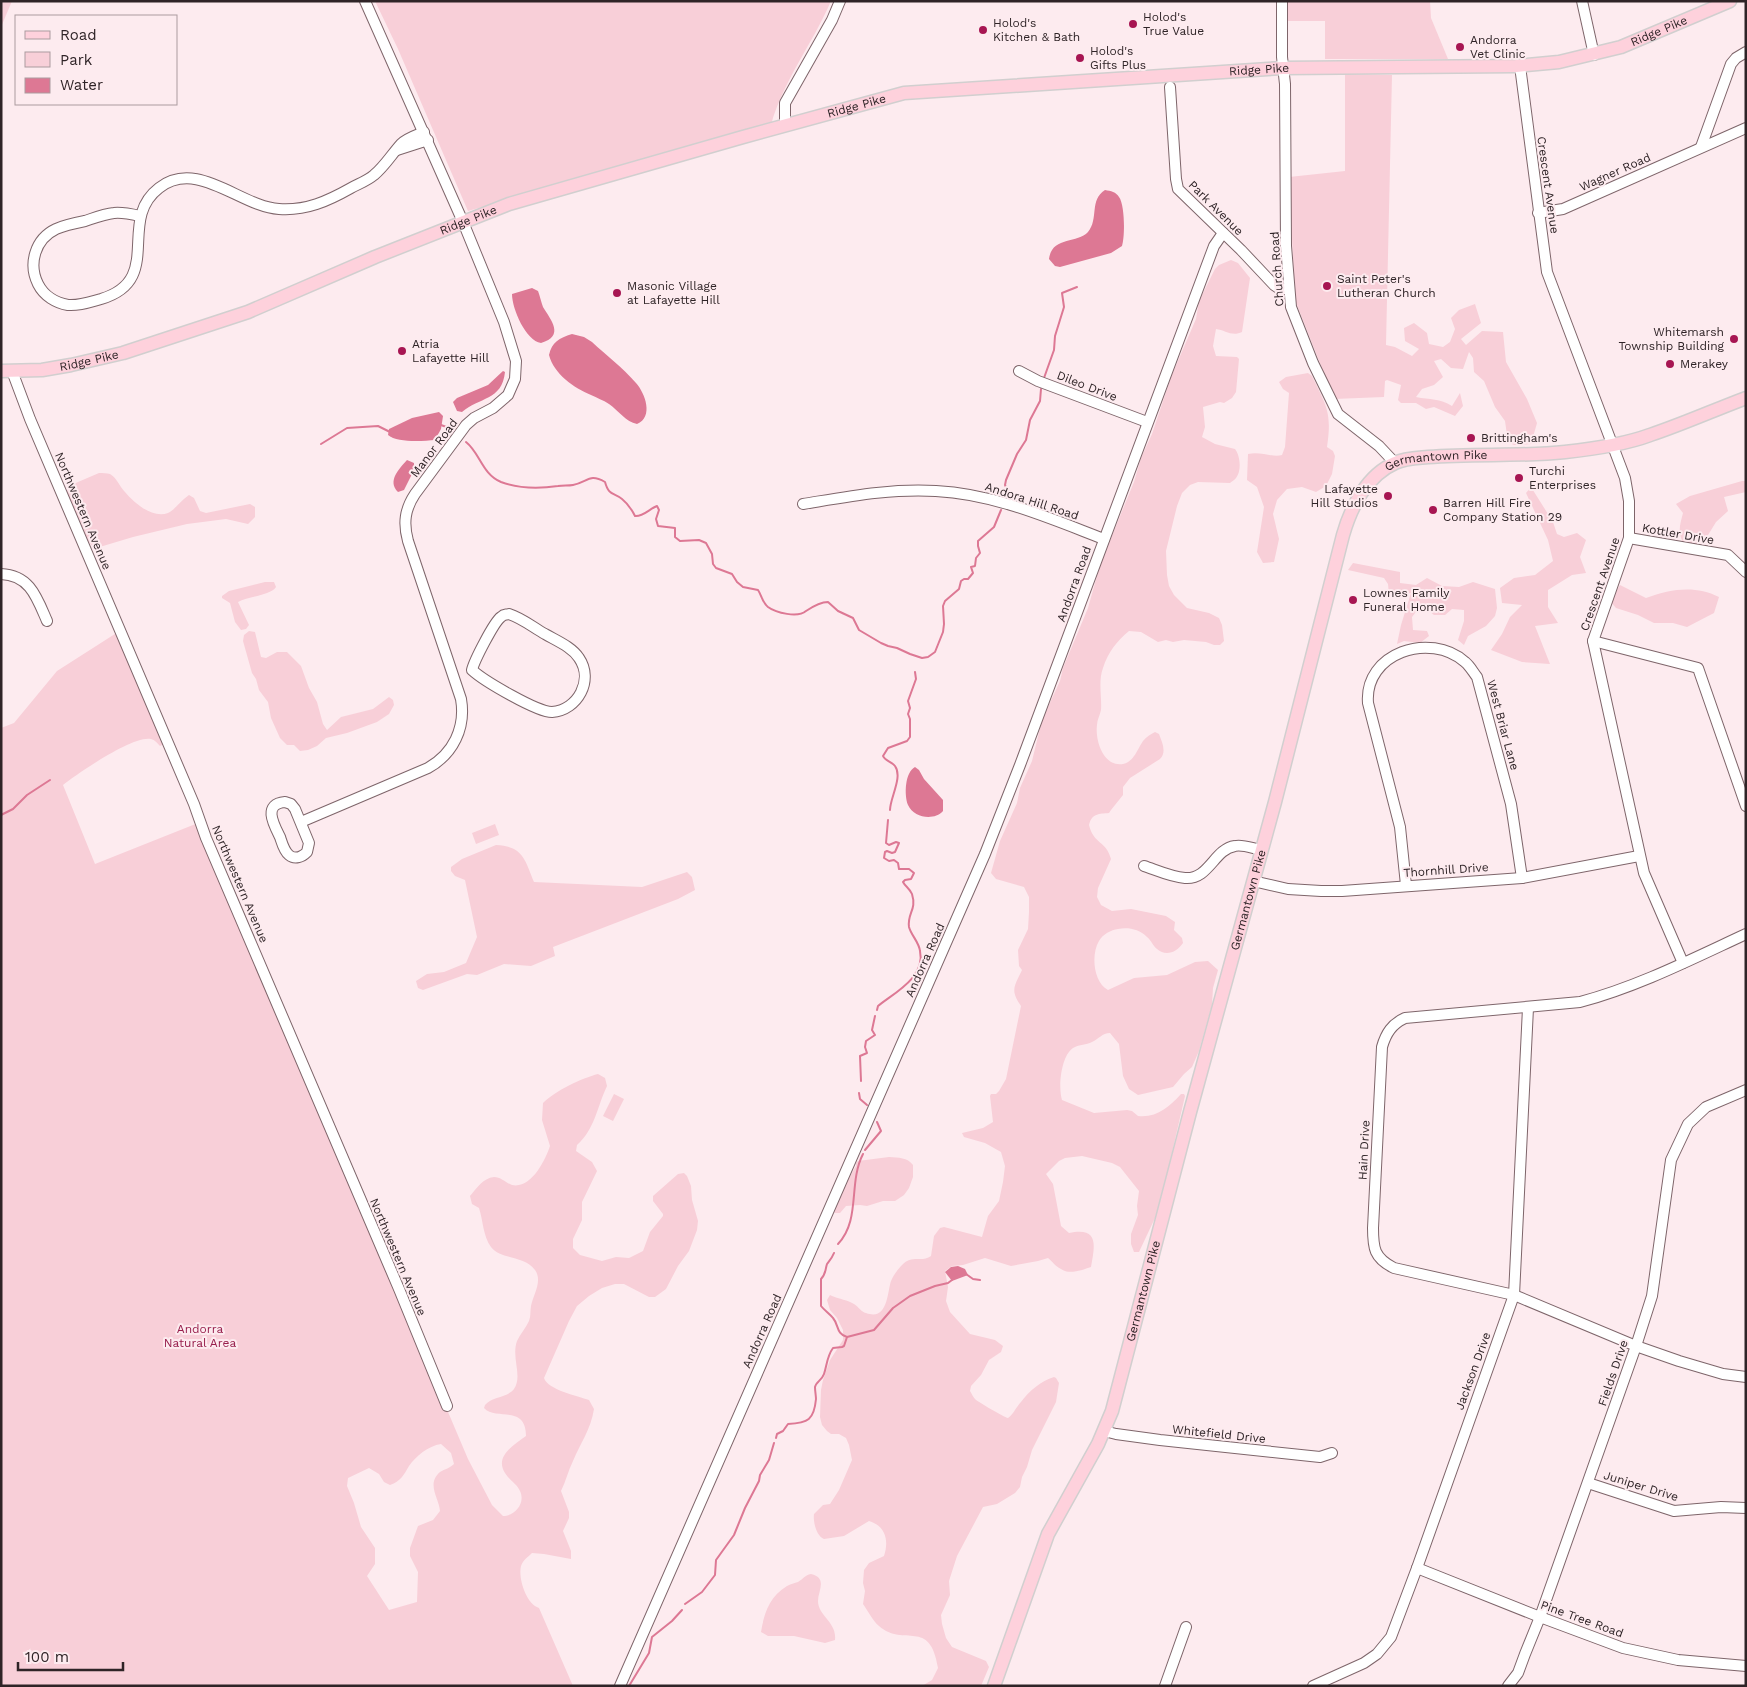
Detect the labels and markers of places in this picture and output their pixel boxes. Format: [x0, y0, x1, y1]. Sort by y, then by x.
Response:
place label: Holod's True Value [1143, 10, 1204, 38]
place label: Holod's Kitchen & Bath [993, 16, 1080, 44]
marker: Holod's True Value [1127, 18, 1139, 30]
marker: Holod's Kitchen & Bath [977, 24, 989, 36]
place label: Andorra Vet Clinic [1470, 33, 1526, 61]
marker: Andorra Vet Clinic [1454, 41, 1466, 53]
place label: Holod's Gifts Plus [1090, 44, 1146, 72]
marker: Holod's Gifts Plus [1074, 52, 1086, 64]
place label: Saint Peter's Lutheran Church [1337, 272, 1436, 300]
place label: Masonic Village at Lafayette Hill [627, 279, 720, 307]
marker: Saint Peter's Lutheran Church [1321, 280, 1333, 292]
marker: Masonic Village at Lafayette Hill [611, 287, 623, 299]
place label: Whitemarsh Township Building [1618, 325, 1725, 353]
marker: Whitemarsh Township Building [1728, 333, 1740, 345]
place label: Atria Lafayette Hill [412, 337, 490, 365]
marker: Atria Lafayette Hill [396, 345, 408, 357]
place label: Merakey [1680, 357, 1729, 371]
marker: Merakey [1664, 358, 1676, 370]
place label: Brittingham's [1481, 431, 1558, 445]
marker: Brittingham's [1465, 432, 1477, 444]
place label: Turchi Enterprises [1529, 464, 1596, 492]
marker: Turchi Enterprises [1513, 472, 1525, 484]
place label: Lafayette Hill Studios [1311, 482, 1378, 510]
marker: Lafayette Hill Studios [1382, 490, 1394, 502]
place label: Barren Hill Fire Company Station 29 [1443, 496, 1562, 524]
marker: Barren Hill Fire Company Station 29 [1427, 504, 1439, 516]
place label: Lownes Family Funeral Home [1363, 586, 1450, 614]
marker: Lownes Family Funeral Home [1347, 594, 1359, 606]

